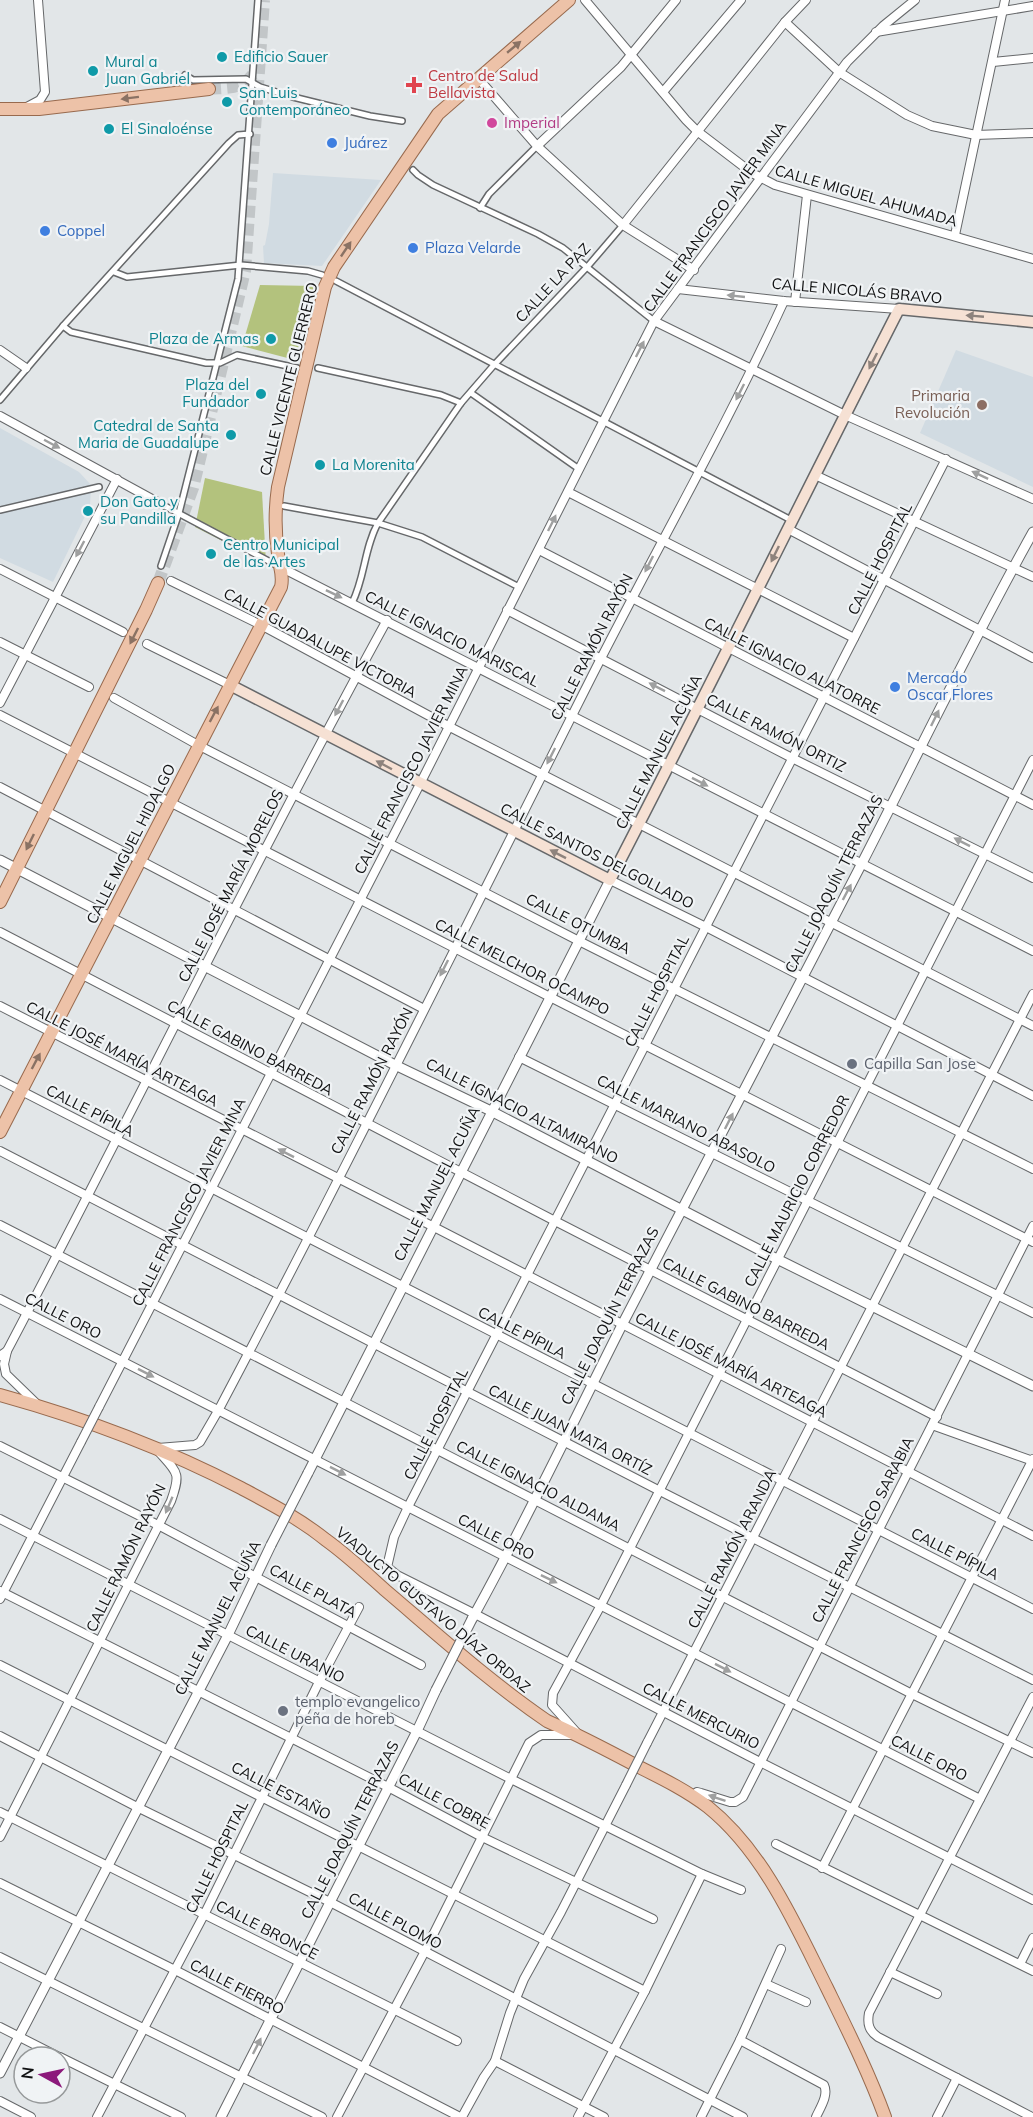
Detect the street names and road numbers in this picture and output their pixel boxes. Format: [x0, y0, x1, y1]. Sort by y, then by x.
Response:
street label: CALLE FRANCISCO JAVIER MINA [639, 117, 790, 316]
street label: CALLE MIGUEL AHUMADA [773, 160, 960, 231]
street label: CALLE LA PAZ [511, 239, 594, 326]
street label: CALLE NICOLÁS BRAVO [771, 274, 943, 307]
street label: CALLE VICENTE GUERRERO [255, 280, 322, 478]
street label: CALLE HOSPITAL [843, 500, 916, 618]
street label: CALLE RAMÓN RAYÓN [546, 570, 637, 723]
street label: CALLE GUADALUPE VICTORIA [220, 583, 420, 702]
street label: CALLE IGNACIO MARISCAL [362, 586, 543, 691]
street label: CALLE IGNACIO ALATORRE [701, 613, 884, 718]
street label: CALLE FRANCISCO JAVIER MINA [350, 662, 472, 877]
street label: CALLE MANUEL ACUÑA [611, 671, 706, 832]
street label: CALLE RAMÓN ORTIZ [703, 689, 849, 776]
street label: CALLE MIGUEL HIDALGO [82, 760, 179, 927]
street label: CALLE JOSÉ MARÍA MORELOS [174, 786, 288, 985]
street label: CALLE JOAQUÍN TERRAZAS [780, 792, 887, 976]
street label: CALLE SANTOS DELGOLLADO [497, 798, 697, 913]
street label: CALLE OTUMBA [523, 889, 634, 958]
street label: CALLE MELCHOR OCAMPO [432, 914, 613, 1019]
street label: CALLE HOSPITAL [620, 932, 693, 1050]
street label: CALLE GABINO BARREDA [164, 996, 337, 1100]
street label: CALLE JOSÉ MARÍA ARTEAGA [23, 997, 222, 1110]
street label: CALLE RAMÓN RAYÓN [326, 1004, 417, 1157]
street label: CALLE IGNACIO ALTAMIRANO [423, 1054, 622, 1168]
street label: CALLE MARIANO ABASOLO [594, 1070, 779, 1177]
street label: CALLE PÍPILA [43, 1080, 137, 1141]
street label: CALLE MAURICIO CORREDOR [740, 1092, 853, 1290]
street label: CALLE FRANCISCO JAVIER MINA [128, 1094, 250, 1309]
street label: CALLE MANUEL ACUÑA [389, 1103, 484, 1264]
street label: CALLE JOAQUÍN TERRAZAS [556, 1224, 663, 1408]
street label: CALLE GABINO BARREDA [659, 1253, 833, 1354]
street label: CALLE ORO [22, 1288, 105, 1343]
street label: CALLE PÍPILA [475, 1302, 569, 1363]
street label: CALLE JOSÉ MARÍA ARTEAGA [632, 1308, 831, 1421]
street label: CALLE HOSPITAL [399, 1365, 472, 1483]
street label: CALLE JUAN MATA ORTÍZ [485, 1380, 655, 1479]
street label: CALLE FRANCISCO SARABIA [807, 1433, 918, 1626]
street label: CALLE IGNACIO ALDAMA [453, 1436, 624, 1535]
street label: CALLE RAMÓN ARANDA [683, 1466, 780, 1632]
street label: CALLE RAMÓN RAYÓN [81, 1481, 170, 1635]
street label: CALLE ORO [455, 1509, 538, 1564]
street label: VIADUCTO GUSTAVO DÍAZ ORDAZ [332, 1523, 534, 1697]
street label: CALLE PÍPILA [908, 1523, 1002, 1584]
street label: CALLE MANUEL ACUÑA [170, 1537, 265, 1698]
street label: CALLE PLATA [266, 1560, 360, 1622]
street label: CALLE URANIO [242, 1620, 348, 1687]
street label: CALLE MERCURIO [639, 1678, 763, 1753]
street label: CALLE ORO [888, 1730, 971, 1785]
street label: CALLE JOAQUÍN TERRAZAS [296, 1738, 403, 1922]
street label: CALLE ESTAÑO [228, 1757, 334, 1824]
street label: CALLE COBRE [395, 1768, 493, 1833]
street label: CALLE HOSPITAL [181, 1797, 252, 1916]
street label: CALLE PLOMO [345, 1888, 445, 1953]
street label: CALLE BRONCE [213, 1896, 322, 1964]
street label: CALLE FIERRO [187, 1955, 288, 2019]

